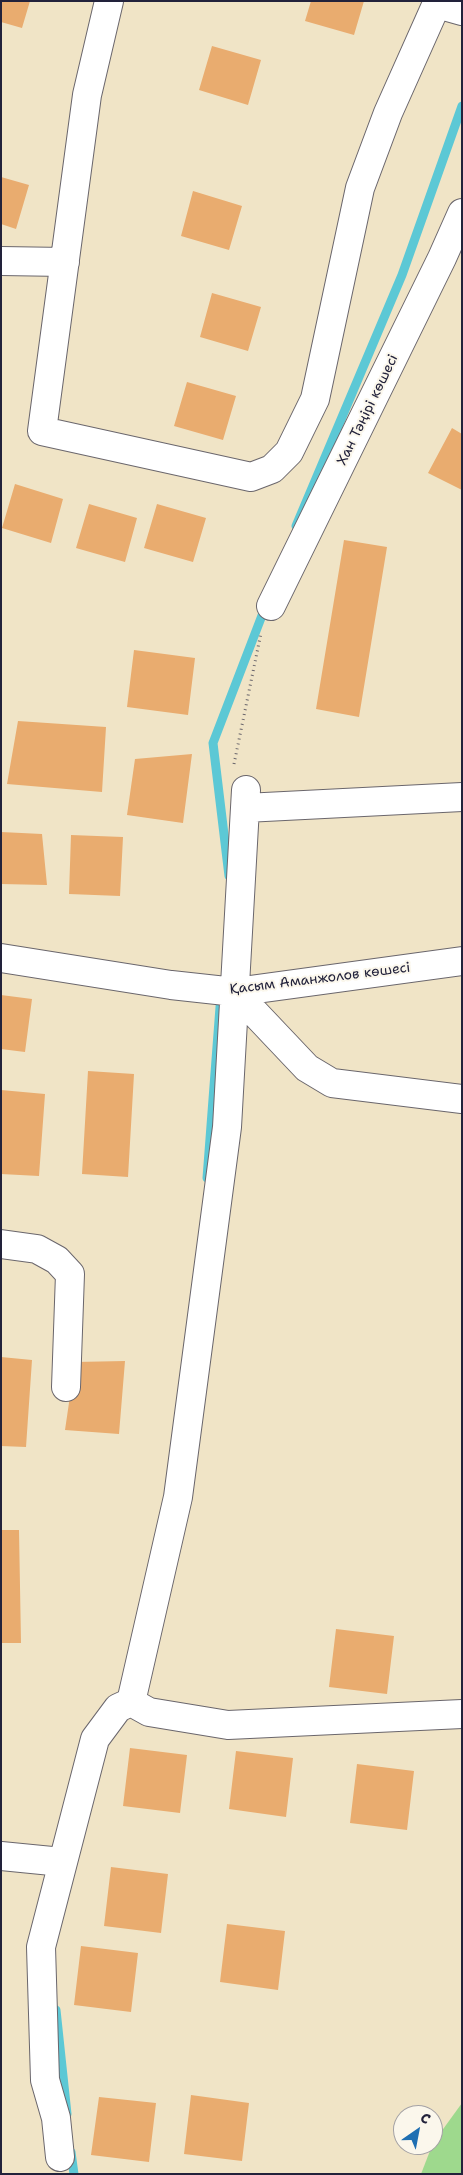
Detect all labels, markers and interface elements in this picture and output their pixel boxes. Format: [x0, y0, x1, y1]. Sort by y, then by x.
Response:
street label: Хан Тәңірі көшесі [334, 352, 402, 468]
street label: Қасым Аманжолов көшесі [229, 960, 411, 998]
north arrow [393, 2105, 443, 2155]
text: С [417, 2108, 434, 2128]

